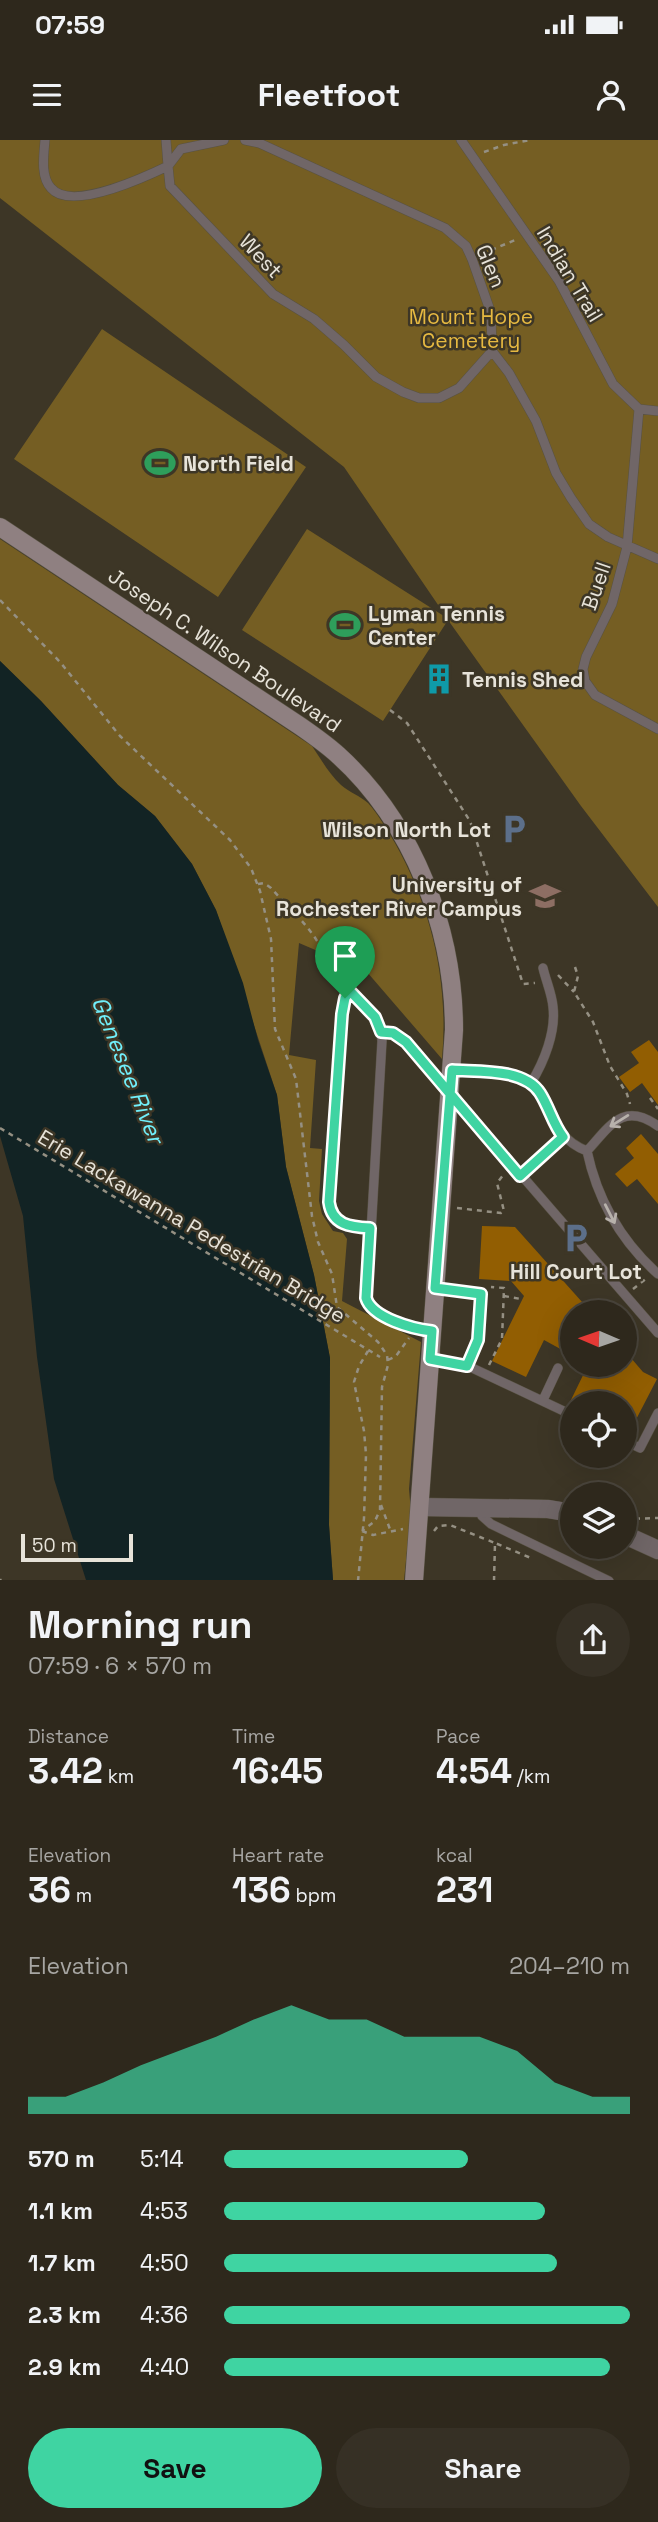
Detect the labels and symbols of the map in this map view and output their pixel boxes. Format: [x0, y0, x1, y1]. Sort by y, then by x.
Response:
street label: Indian Trail [531, 221, 609, 327]
street label: West [234, 228, 288, 284]
street label: Glen [470, 240, 512, 292]
park label: Mount Hope Cemetery [409, 303, 533, 354]
sports icon: North Field [143, 446, 177, 480]
place label: North Field [183, 450, 294, 477]
street label: Buell [575, 558, 617, 614]
street label: Joseph C. Wilson Boulevard [103, 562, 347, 738]
place label: Lyman Tennis Center [368, 600, 505, 651]
sports icon: Lyman Tennis Center [328, 608, 362, 642]
building icon: Tennis Shed [422, 662, 456, 696]
place label: Tennis Shed [462, 666, 583, 693]
parking icon: Wilson North Lot [497, 812, 531, 846]
place label: Wilson North Lot [322, 816, 491, 843]
place label: University of Rochester River Campus [276, 871, 522, 922]
school or university icon: University of Rochester River Campus [528, 879, 562, 913]
pin [315, 926, 375, 998]
water label: Genesee River [85, 992, 172, 1150]
one-way arrow [609, 1114, 629, 1128]
street label: Erie Lackawanna Pedestrian Bridge [33, 1123, 351, 1329]
one-way arrow [604, 1203, 618, 1224]
parking icon: Hill Court Lot [559, 1221, 593, 1255]
place label: Hill Court Lot [510, 1258, 642, 1285]
north arrow [560, 1300, 637, 1377]
scale bar [21, 1532, 133, 1563]

